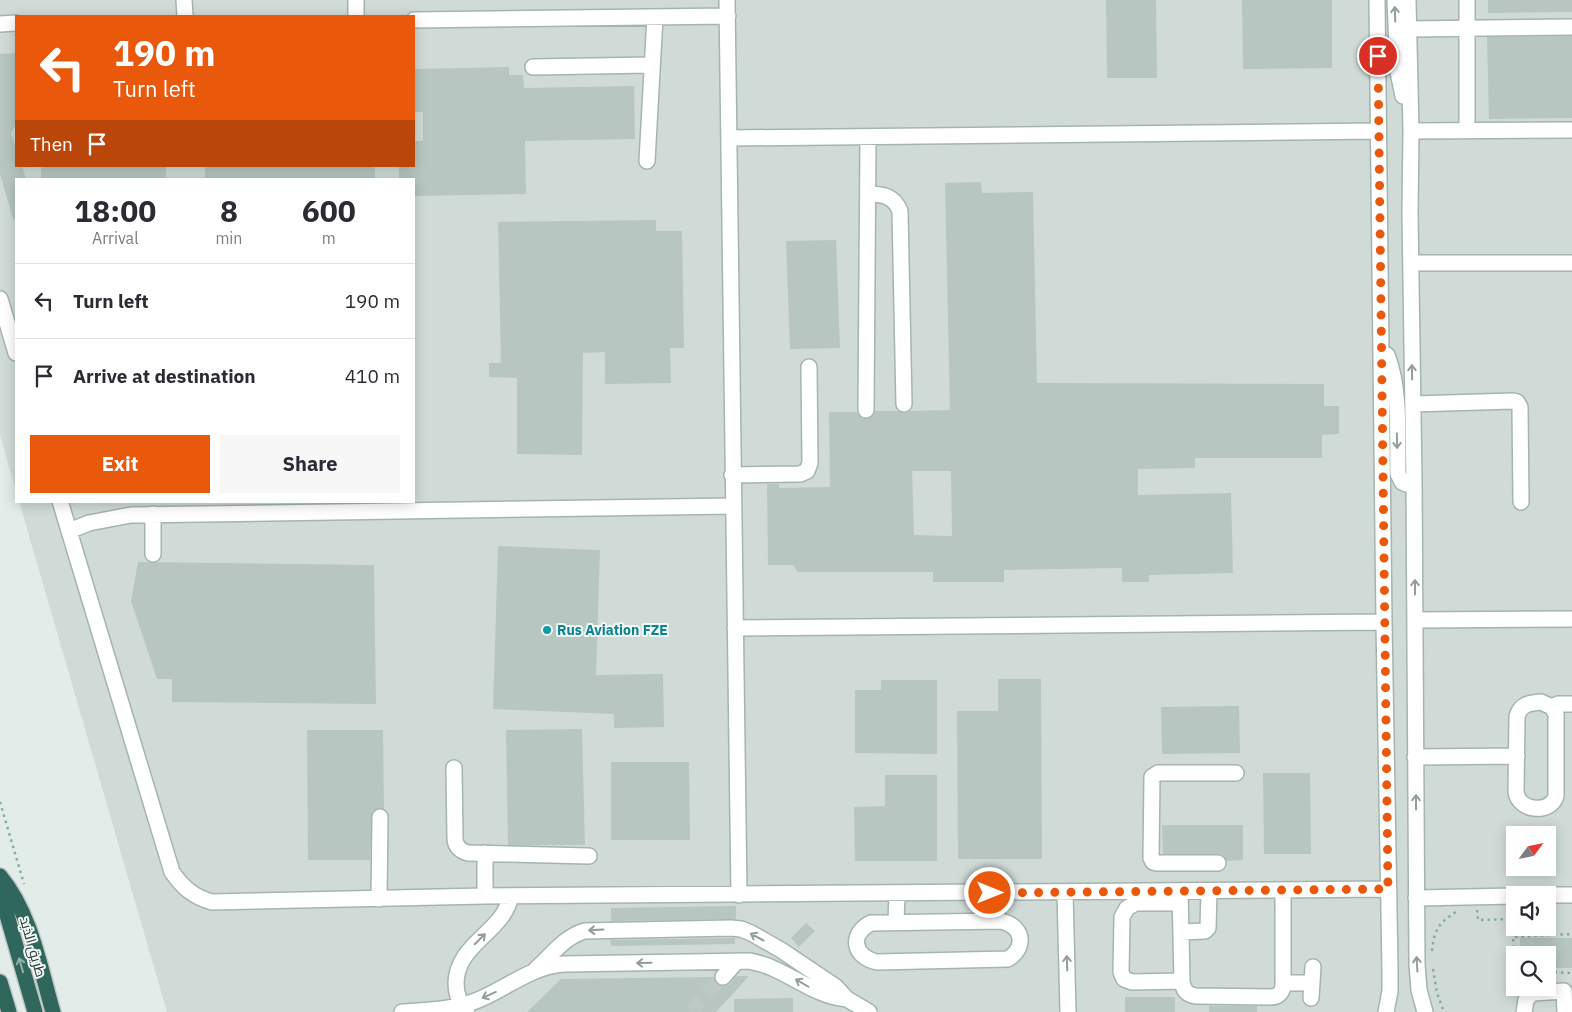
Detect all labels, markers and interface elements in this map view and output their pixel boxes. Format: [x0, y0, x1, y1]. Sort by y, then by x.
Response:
one-way arrow [1391, 6, 1400, 22]
text: 190 m [113, 30, 216, 76]
icon: left [30, 35, 95, 100]
pin [1357, 35, 1399, 77]
icon: arrive [1364, 42, 1392, 70]
text: Turn left [113, 74, 196, 103]
icon: arrive [83, 130, 111, 158]
text: Then [30, 132, 73, 156]
text: 18:00 [74, 191, 156, 230]
text: 8 [220, 191, 238, 230]
text: 600 [302, 191, 356, 230]
text: Arrival [92, 228, 139, 248]
text: min [215, 228, 242, 248]
text: m [322, 228, 336, 248]
icon: left [30, 287, 58, 315]
text: Turn left [73, 289, 149, 313]
text: 190 m [345, 289, 400, 313]
icon: arrive [30, 362, 58, 390]
text: Arrive at destination [73, 364, 256, 388]
text: 410 m [345, 364, 400, 388]
one-way arrow [1408, 364, 1417, 380]
one-way arrow [1392, 433, 1402, 449]
button: Exit [30, 435, 210, 493]
button: Share [220, 435, 400, 493]
one-way arrow [1410, 579, 1420, 595]
place label: Rus Aviation FZE [557, 621, 668, 639]
marker: Rus Aviation FZE [541, 624, 553, 636]
one-way arrow [1411, 794, 1420, 810]
north arrow [1506, 826, 1556, 876]
map controls [1506, 826, 1556, 996]
position arrow [963, 866, 1015, 918]
button: sound [1506, 886, 1556, 936]
street label: طريق الذيد [16, 915, 50, 979]
one-way arrow [589, 925, 605, 934]
one-way arrow [750, 932, 765, 941]
one-way arrow [474, 933, 486, 945]
button: search [1506, 946, 1556, 996]
one-way arrow [1062, 956, 1072, 972]
one-way arrow [1412, 956, 1422, 972]
one-way arrow [16, 958, 26, 974]
one-way arrow [636, 958, 652, 967]
one-way arrow [795, 977, 809, 987]
one-way arrow [482, 991, 497, 1001]

